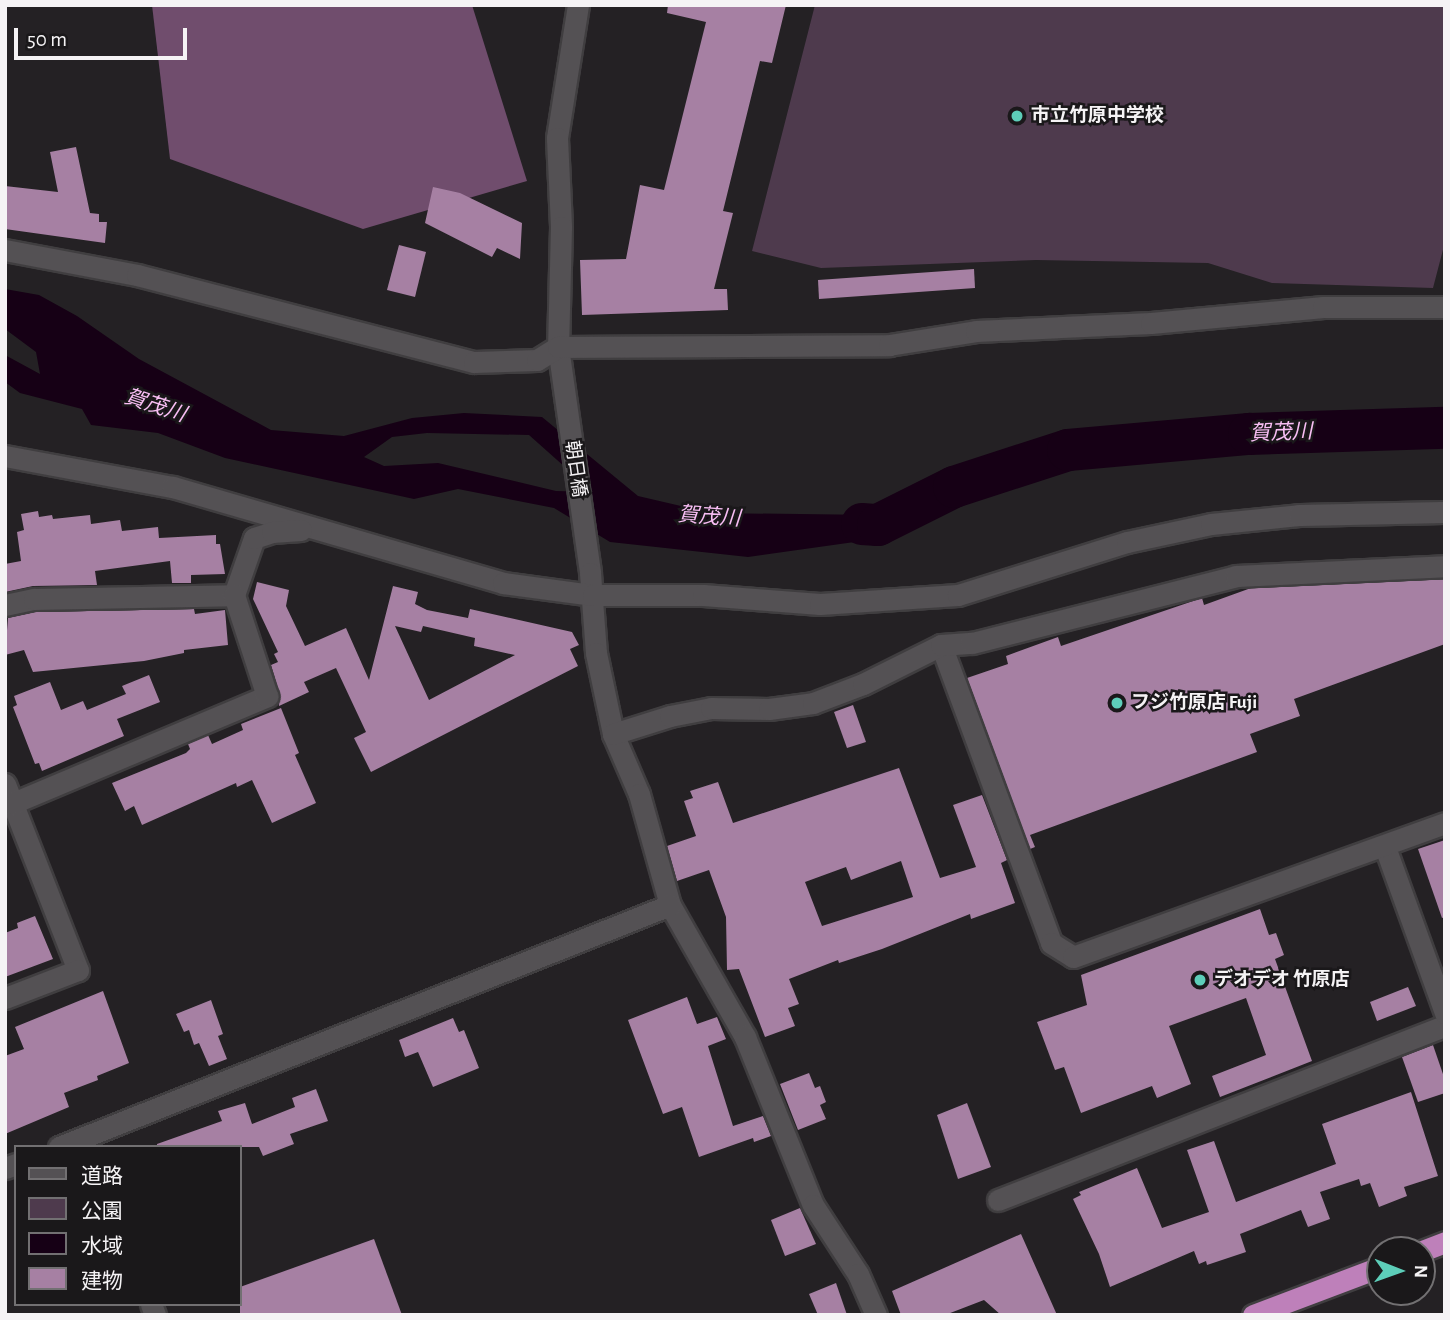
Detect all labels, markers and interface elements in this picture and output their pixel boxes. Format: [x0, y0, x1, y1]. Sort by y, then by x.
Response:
scale bar [18, 14, 191, 58]
text: 50 m [27, 29, 67, 50]
place label: 市立竹原中学校 [1031, 105, 1164, 127]
marker: 市立竹原中学校 [1009, 108, 1025, 124]
water label: 賀茂川 [121, 384, 189, 428]
water label: 賀茂川 [1249, 419, 1313, 447]
street label: 朝日橋 [560, 439, 590, 499]
water label: 賀茂川 [677, 502, 741, 532]
place label: フジ竹原店 Fuji [1131, 692, 1257, 714]
marker: フジ竹原店 Fuji [1109, 695, 1125, 711]
place label: デオデオ 竹原店 [1214, 969, 1350, 991]
marker: デオデオ 竹原店 [1192, 972, 1208, 988]
legend [14, 1145, 242, 1306]
text: 道路 [81, 1166, 123, 1187]
text: 公園 [81, 1201, 123, 1222]
text: 水域 [81, 1236, 123, 1257]
north arrow [1366, 1236, 1436, 1306]
text: N [1411, 1265, 1430, 1278]
text: 建物 [81, 1271, 123, 1292]

